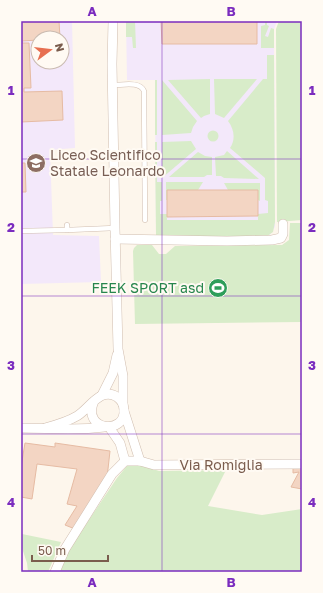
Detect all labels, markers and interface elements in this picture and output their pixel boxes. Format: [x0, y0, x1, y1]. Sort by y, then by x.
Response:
text: A [87, 3, 97, 19]
text: B [226, 3, 236, 19]
north arrow [30, 30, 70, 70]
text: N [53, 42, 68, 53]
text: 1 [8, 82, 15, 98]
text: 1 [309, 82, 316, 98]
place label: Liceo Scientifico Statale Leonardo [50, 146, 165, 179]
school or university icon: Liceo Scientifico Statale Leonardo [25, 152, 47, 174]
text: 2 [7, 219, 15, 235]
text: 2 [308, 219, 316, 235]
sports icon: FEEK SPORT asd [207, 277, 229, 299]
place label: FEEK SPORT asd [91, 279, 204, 296]
text: 3 [7, 357, 15, 373]
text: 3 [308, 357, 316, 373]
street label: Via Romiglia [179, 456, 263, 473]
text: 4 [7, 494, 15, 510]
text: 4 [308, 494, 316, 510]
scale bar [32, 537, 108, 563]
text: 50 m [38, 543, 66, 558]
text: A [87, 574, 97, 590]
text: B [226, 574, 236, 590]

